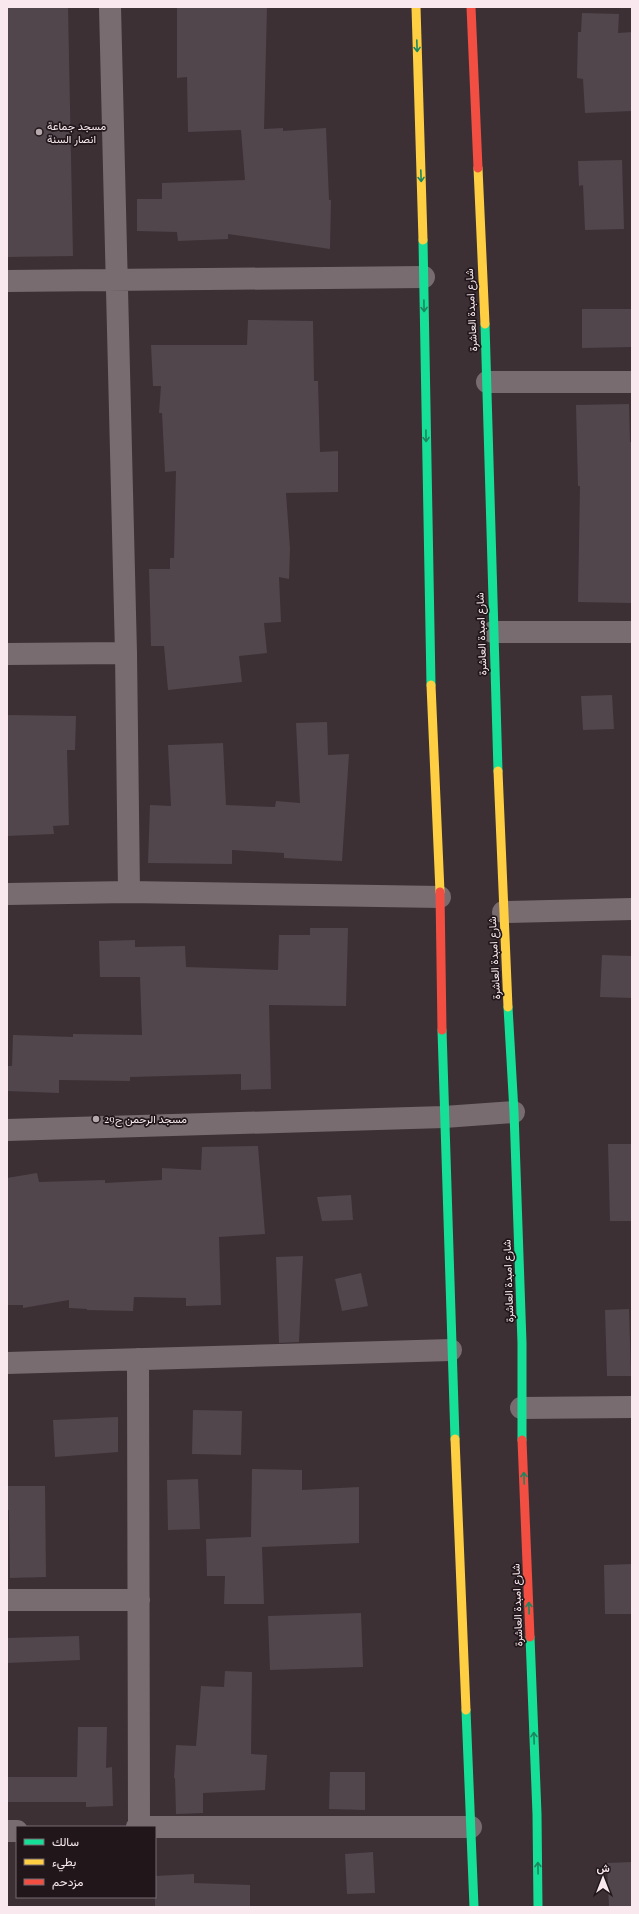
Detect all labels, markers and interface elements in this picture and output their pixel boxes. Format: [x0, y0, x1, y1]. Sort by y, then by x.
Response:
one-way arrow [414, 39, 421, 52]
place label: مسجد جماعة انصار السنة [47, 118, 106, 146]
marker: مسجد جماعة انصار السنة [34, 127, 44, 137]
one-way arrow [417, 169, 425, 182]
street label: شارع امبدة العاشرة [461, 268, 481, 352]
one-way arrow [420, 299, 428, 312]
one-way arrow [422, 429, 430, 442]
street label: شارع امبدة العاشرة [472, 592, 490, 676]
street label: شارع امبدة العاشرة [484, 916, 504, 1000]
place label: مسجد الرحمن ح29 [104, 1111, 187, 1127]
marker: مسجد الرحمن ح29 [91, 1114, 101, 1124]
street label: شارع امبدة العاشرة [499, 1239, 517, 1323]
one-way arrow [520, 1472, 528, 1485]
street label: شارع امبدة العاشرة [508, 1563, 526, 1647]
one-way arrow [525, 1602, 533, 1615]
one-way arrow [530, 1732, 538, 1745]
legend [16, 1826, 156, 1898]
text: سالك [52, 1833, 79, 1849]
text: بطيء [52, 1853, 76, 1872]
north arrow [583, 1858, 623, 1898]
text: ش [596, 1860, 610, 1875]
one-way arrow [534, 1862, 542, 1875]
text: مزدحم [52, 1873, 83, 1890]

